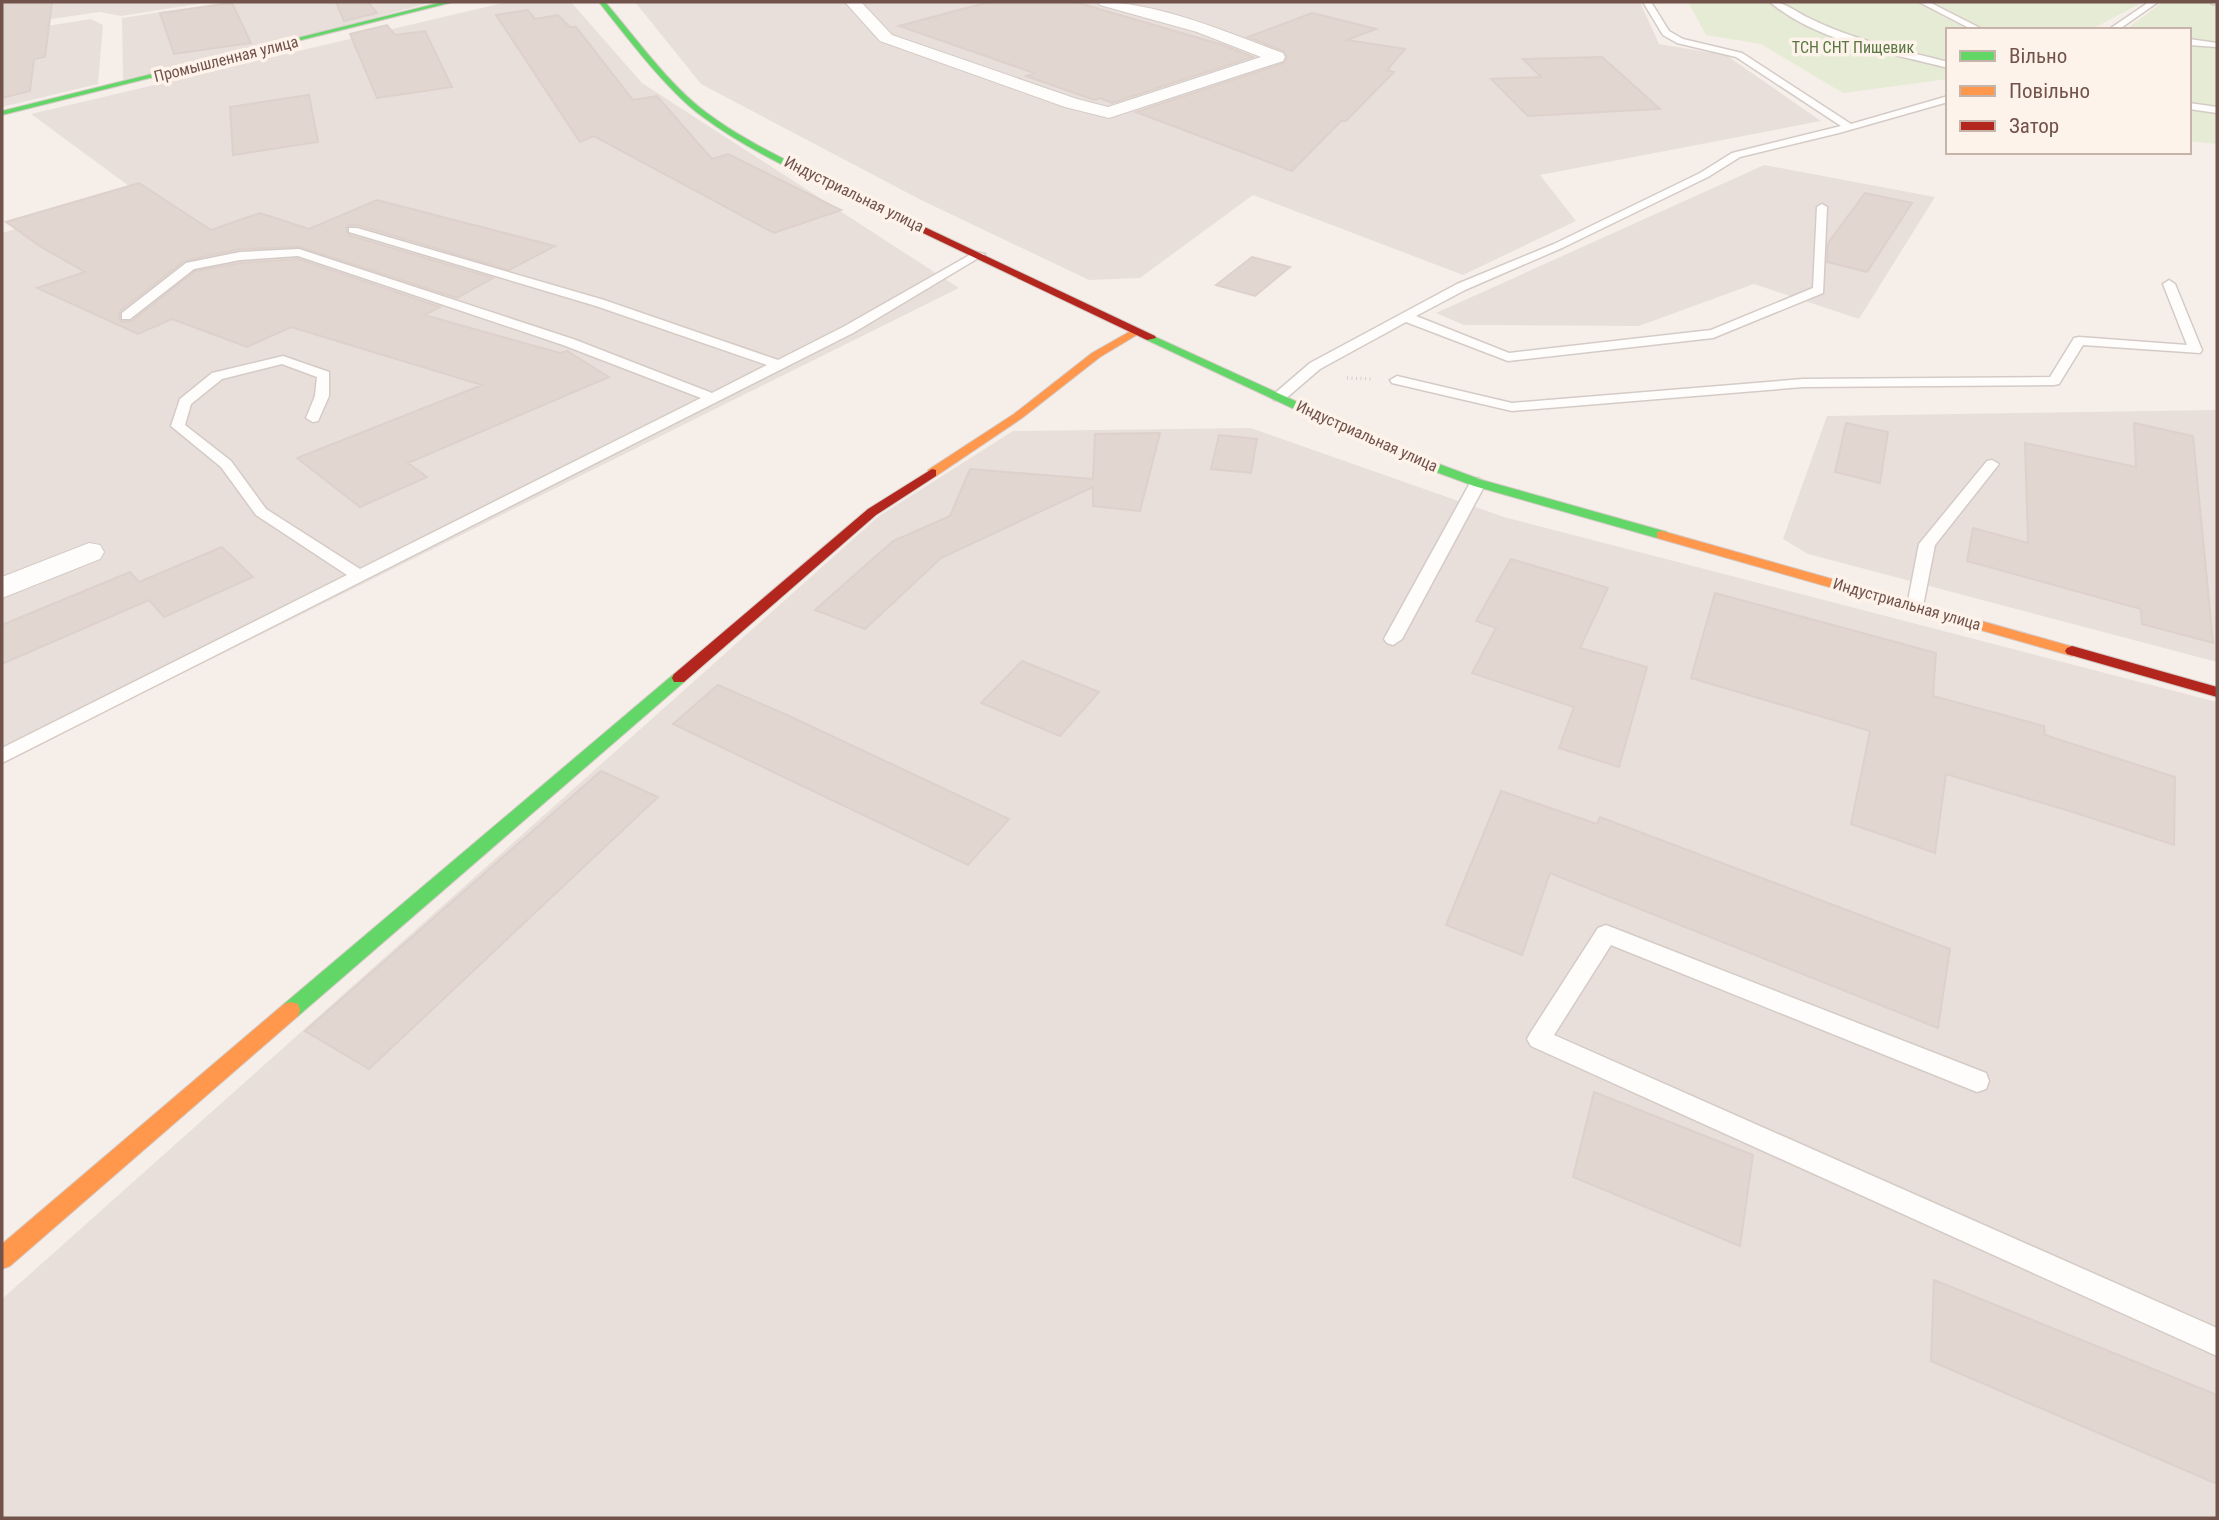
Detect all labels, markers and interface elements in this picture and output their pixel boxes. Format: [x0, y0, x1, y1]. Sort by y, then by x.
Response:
legend [1946, 28, 2191, 154]
street label: Промышленная улица [152, 32, 300, 86]
park label: ТСН СНТ Пищевик [1792, 38, 1914, 57]
text: Вільно [2009, 44, 2067, 68]
text: Повільно [2009, 79, 2090, 103]
text: Затор [2009, 114, 2059, 138]
street label: Индустриальная улица [781, 152, 927, 236]
street label: Индустриальная улица [1293, 396, 1441, 476]
street label: Индустриальная улица [1831, 574, 1983, 634]

